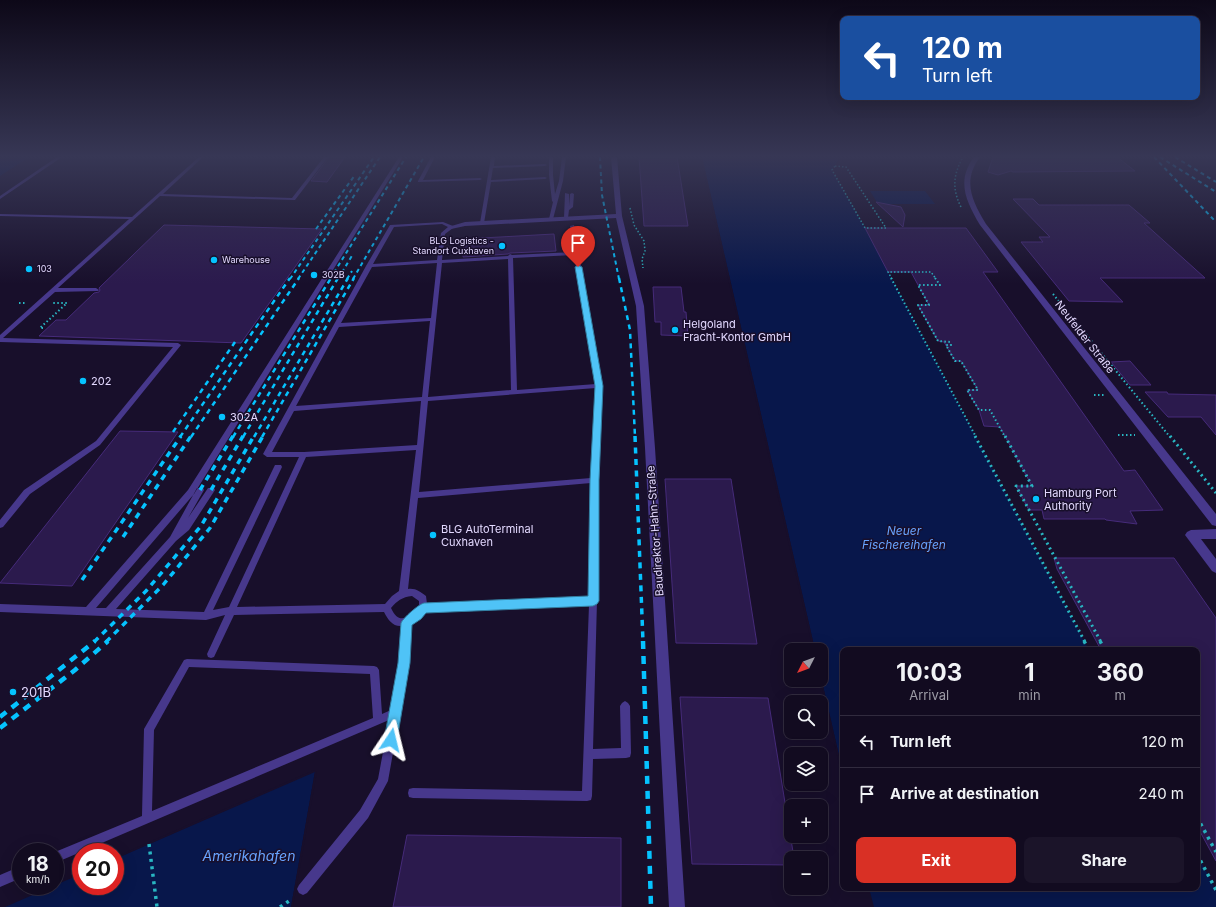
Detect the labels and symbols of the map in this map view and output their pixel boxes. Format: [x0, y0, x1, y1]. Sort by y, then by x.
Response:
pin [561, 226, 595, 267]
place label: BLG Logistics - Standort Cuxhaven [412, 235, 494, 256]
marker: BLG Logistics - Standort Cuxhaven [497, 241, 507, 251]
place label: Warehouse [222, 254, 270, 265]
marker: Warehouse [209, 255, 219, 265]
place label: 103 [37, 263, 52, 274]
marker: 103 [24, 264, 34, 274]
place label: 302B [322, 269, 345, 280]
marker: 302B [309, 270, 319, 280]
street label: Neufelder Straße [1052, 298, 1118, 376]
place label: Helgoland Fracht-Kontor GmbH [683, 317, 791, 344]
marker: Helgoland Fracht-Kontor GmbH [670, 325, 680, 335]
place label: 202 [91, 374, 111, 388]
marker: 202 [78, 376, 88, 386]
place label: 302A [230, 410, 258, 424]
marker: 302A [217, 412, 227, 422]
street label: Baudirektor-Hahn-Straße [643, 465, 667, 597]
place label: Hamburg Port Authority [1044, 486, 1117, 513]
marker: Hamburg Port Authority [1031, 494, 1041, 504]
place label: BLG AutoTerminal Cuxhaven [441, 522, 533, 549]
water label: Neuer Fischereihafen [862, 523, 946, 552]
marker: BLG AutoTerminal Cuxhaven [428, 530, 438, 540]
north arrow [784, 643, 828, 687]
place label: 201B [21, 684, 51, 700]
marker: 201B [8, 687, 18, 697]
position arrow [370, 719, 412, 761]
speed limit sign: 20 [72, 843, 124, 895]
water label: Amerikahafen [202, 847, 295, 864]

